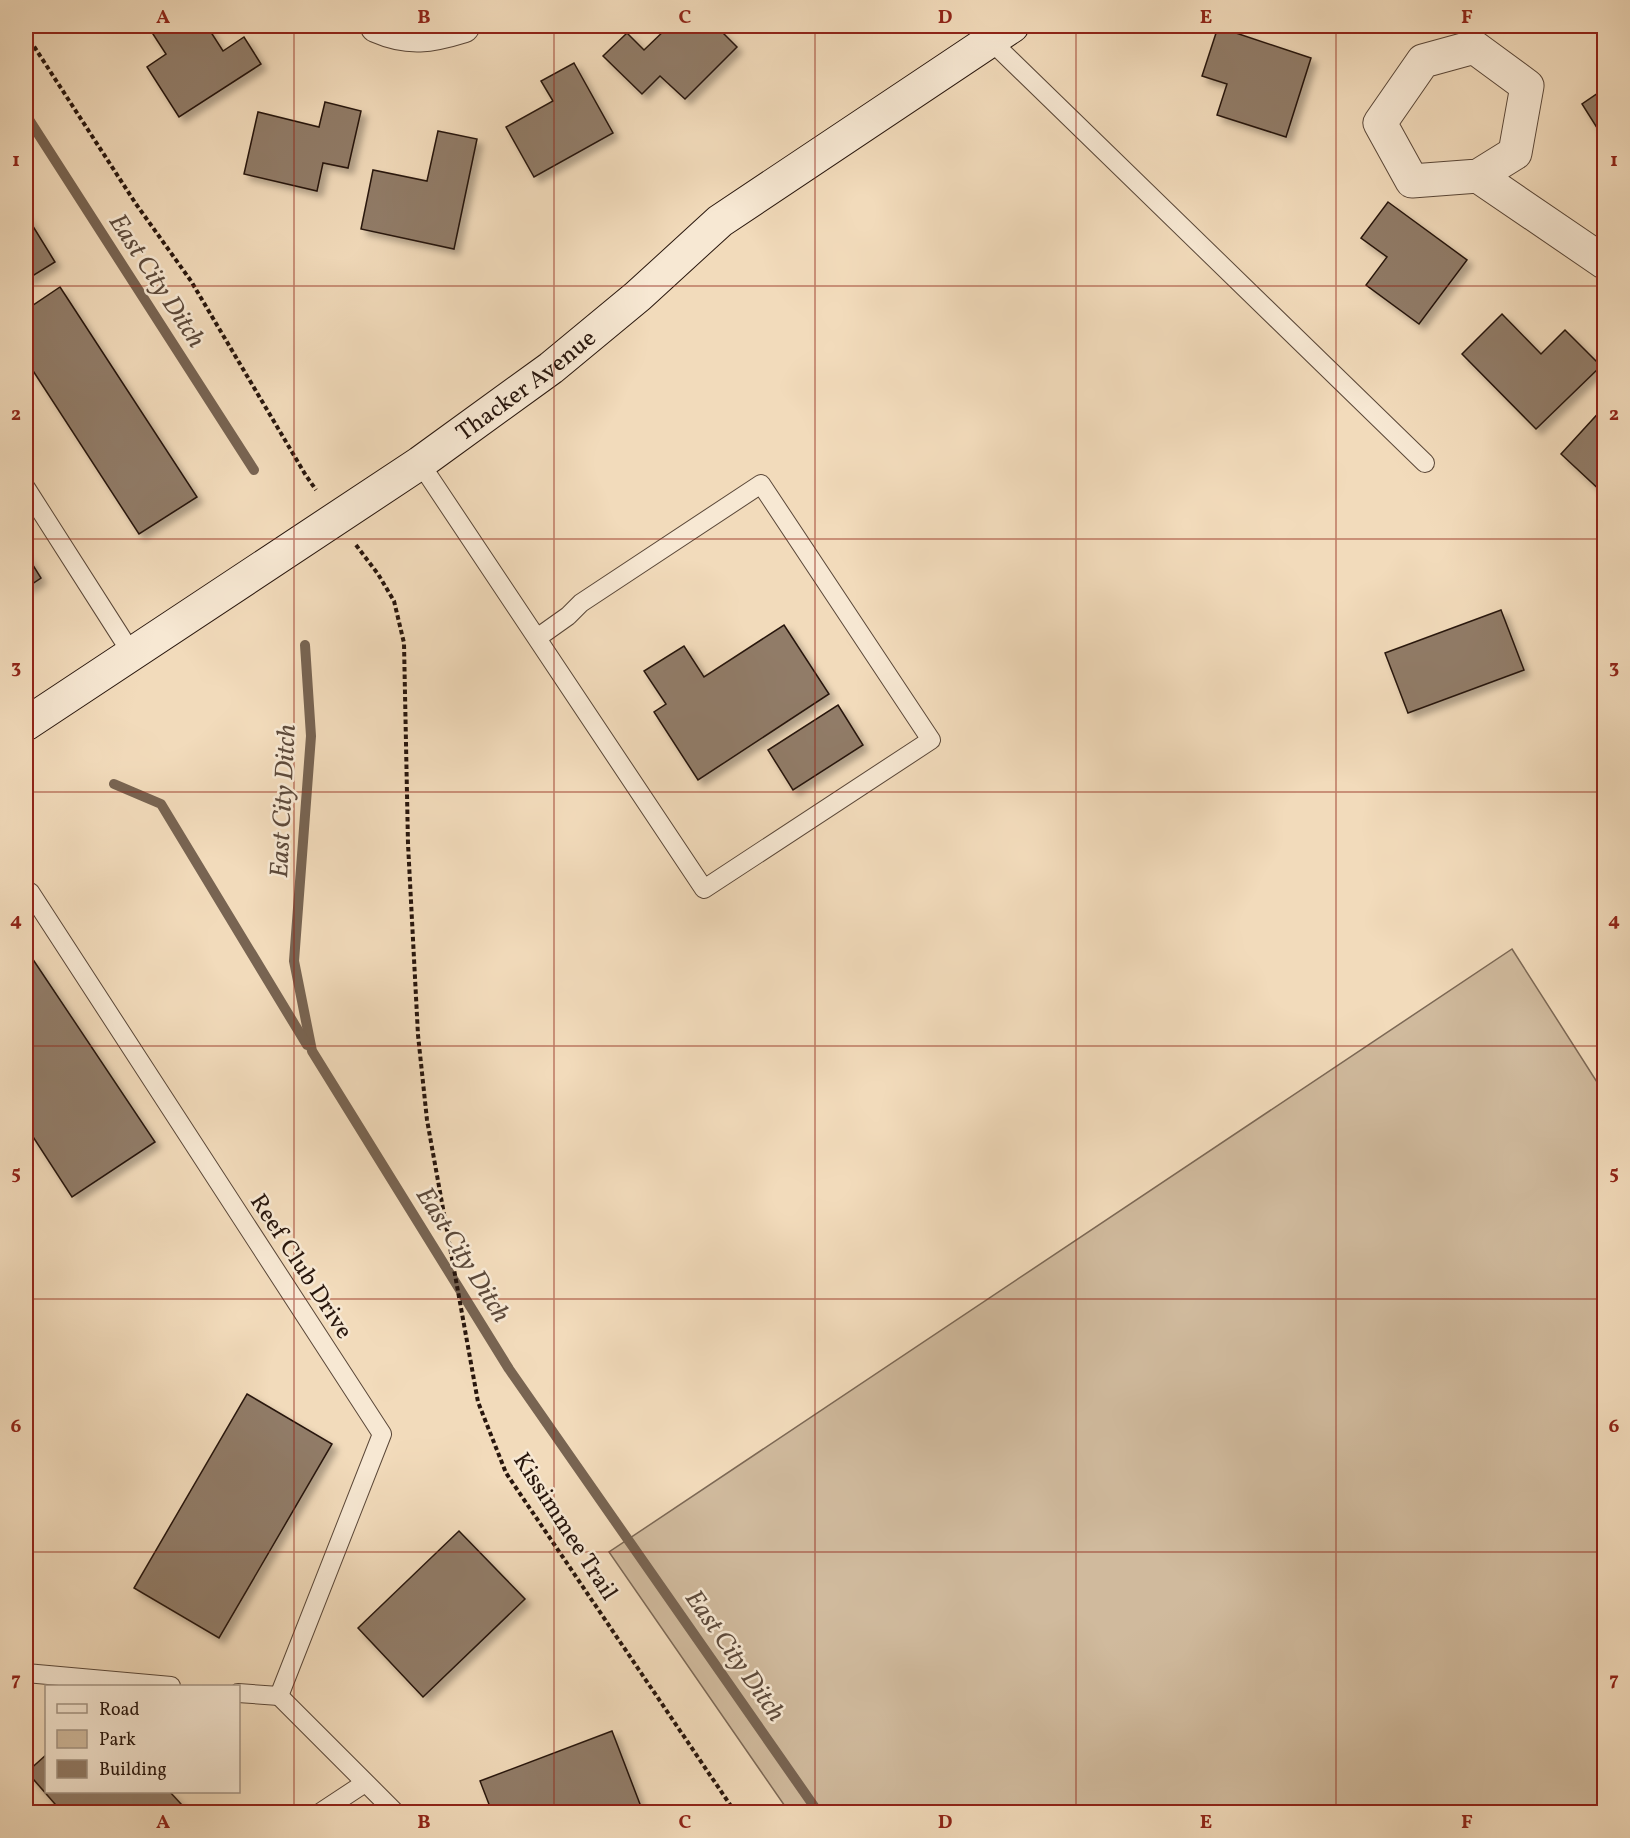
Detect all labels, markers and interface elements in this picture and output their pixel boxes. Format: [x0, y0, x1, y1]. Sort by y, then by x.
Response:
text: A [156, 4, 170, 32]
text: B [417, 4, 431, 32]
text: C [679, 4, 692, 32]
text: D [938, 4, 952, 32]
text: E [1200, 4, 1212, 32]
text: F [1461, 4, 1473, 32]
text: 1 [12, 147, 20, 175]
text: 1 [1610, 147, 1618, 175]
water label: East City Ditch [99, 207, 213, 355]
street label: Thacker Avenue [450, 322, 604, 450]
text: 2 [11, 401, 21, 429]
text: 2 [1609, 401, 1619, 429]
text: 3 [11, 654, 21, 682]
text: 3 [1609, 654, 1619, 682]
water label: East City Ditch [262, 723, 306, 879]
text: 4 [10, 907, 22, 935]
text: 4 [1608, 907, 1620, 935]
text: 5 [11, 1160, 21, 1188]
text: 5 [1609, 1160, 1619, 1188]
water label: East City Ditch [406, 1180, 518, 1330]
street label: Reef Club Drive [241, 1188, 360, 1346]
text: 6 [11, 1413, 22, 1441]
text: 6 [1609, 1413, 1620, 1441]
street label: Kissimmee Trail [504, 1447, 625, 1608]
water label: East City Ditch [675, 1583, 793, 1730]
text: 7 [11, 1666, 21, 1694]
text: 7 [1609, 1666, 1619, 1694]
legend [45, 1685, 240, 1793]
text: Road [99, 1698, 140, 1723]
text: Park [99, 1728, 136, 1753]
text: Building [99, 1758, 167, 1783]
text: A [156, 1809, 170, 1837]
text: B [417, 1809, 431, 1837]
text: C [679, 1809, 692, 1837]
text: D [938, 1809, 952, 1837]
text: E [1200, 1809, 1212, 1837]
text: F [1461, 1809, 1473, 1837]

